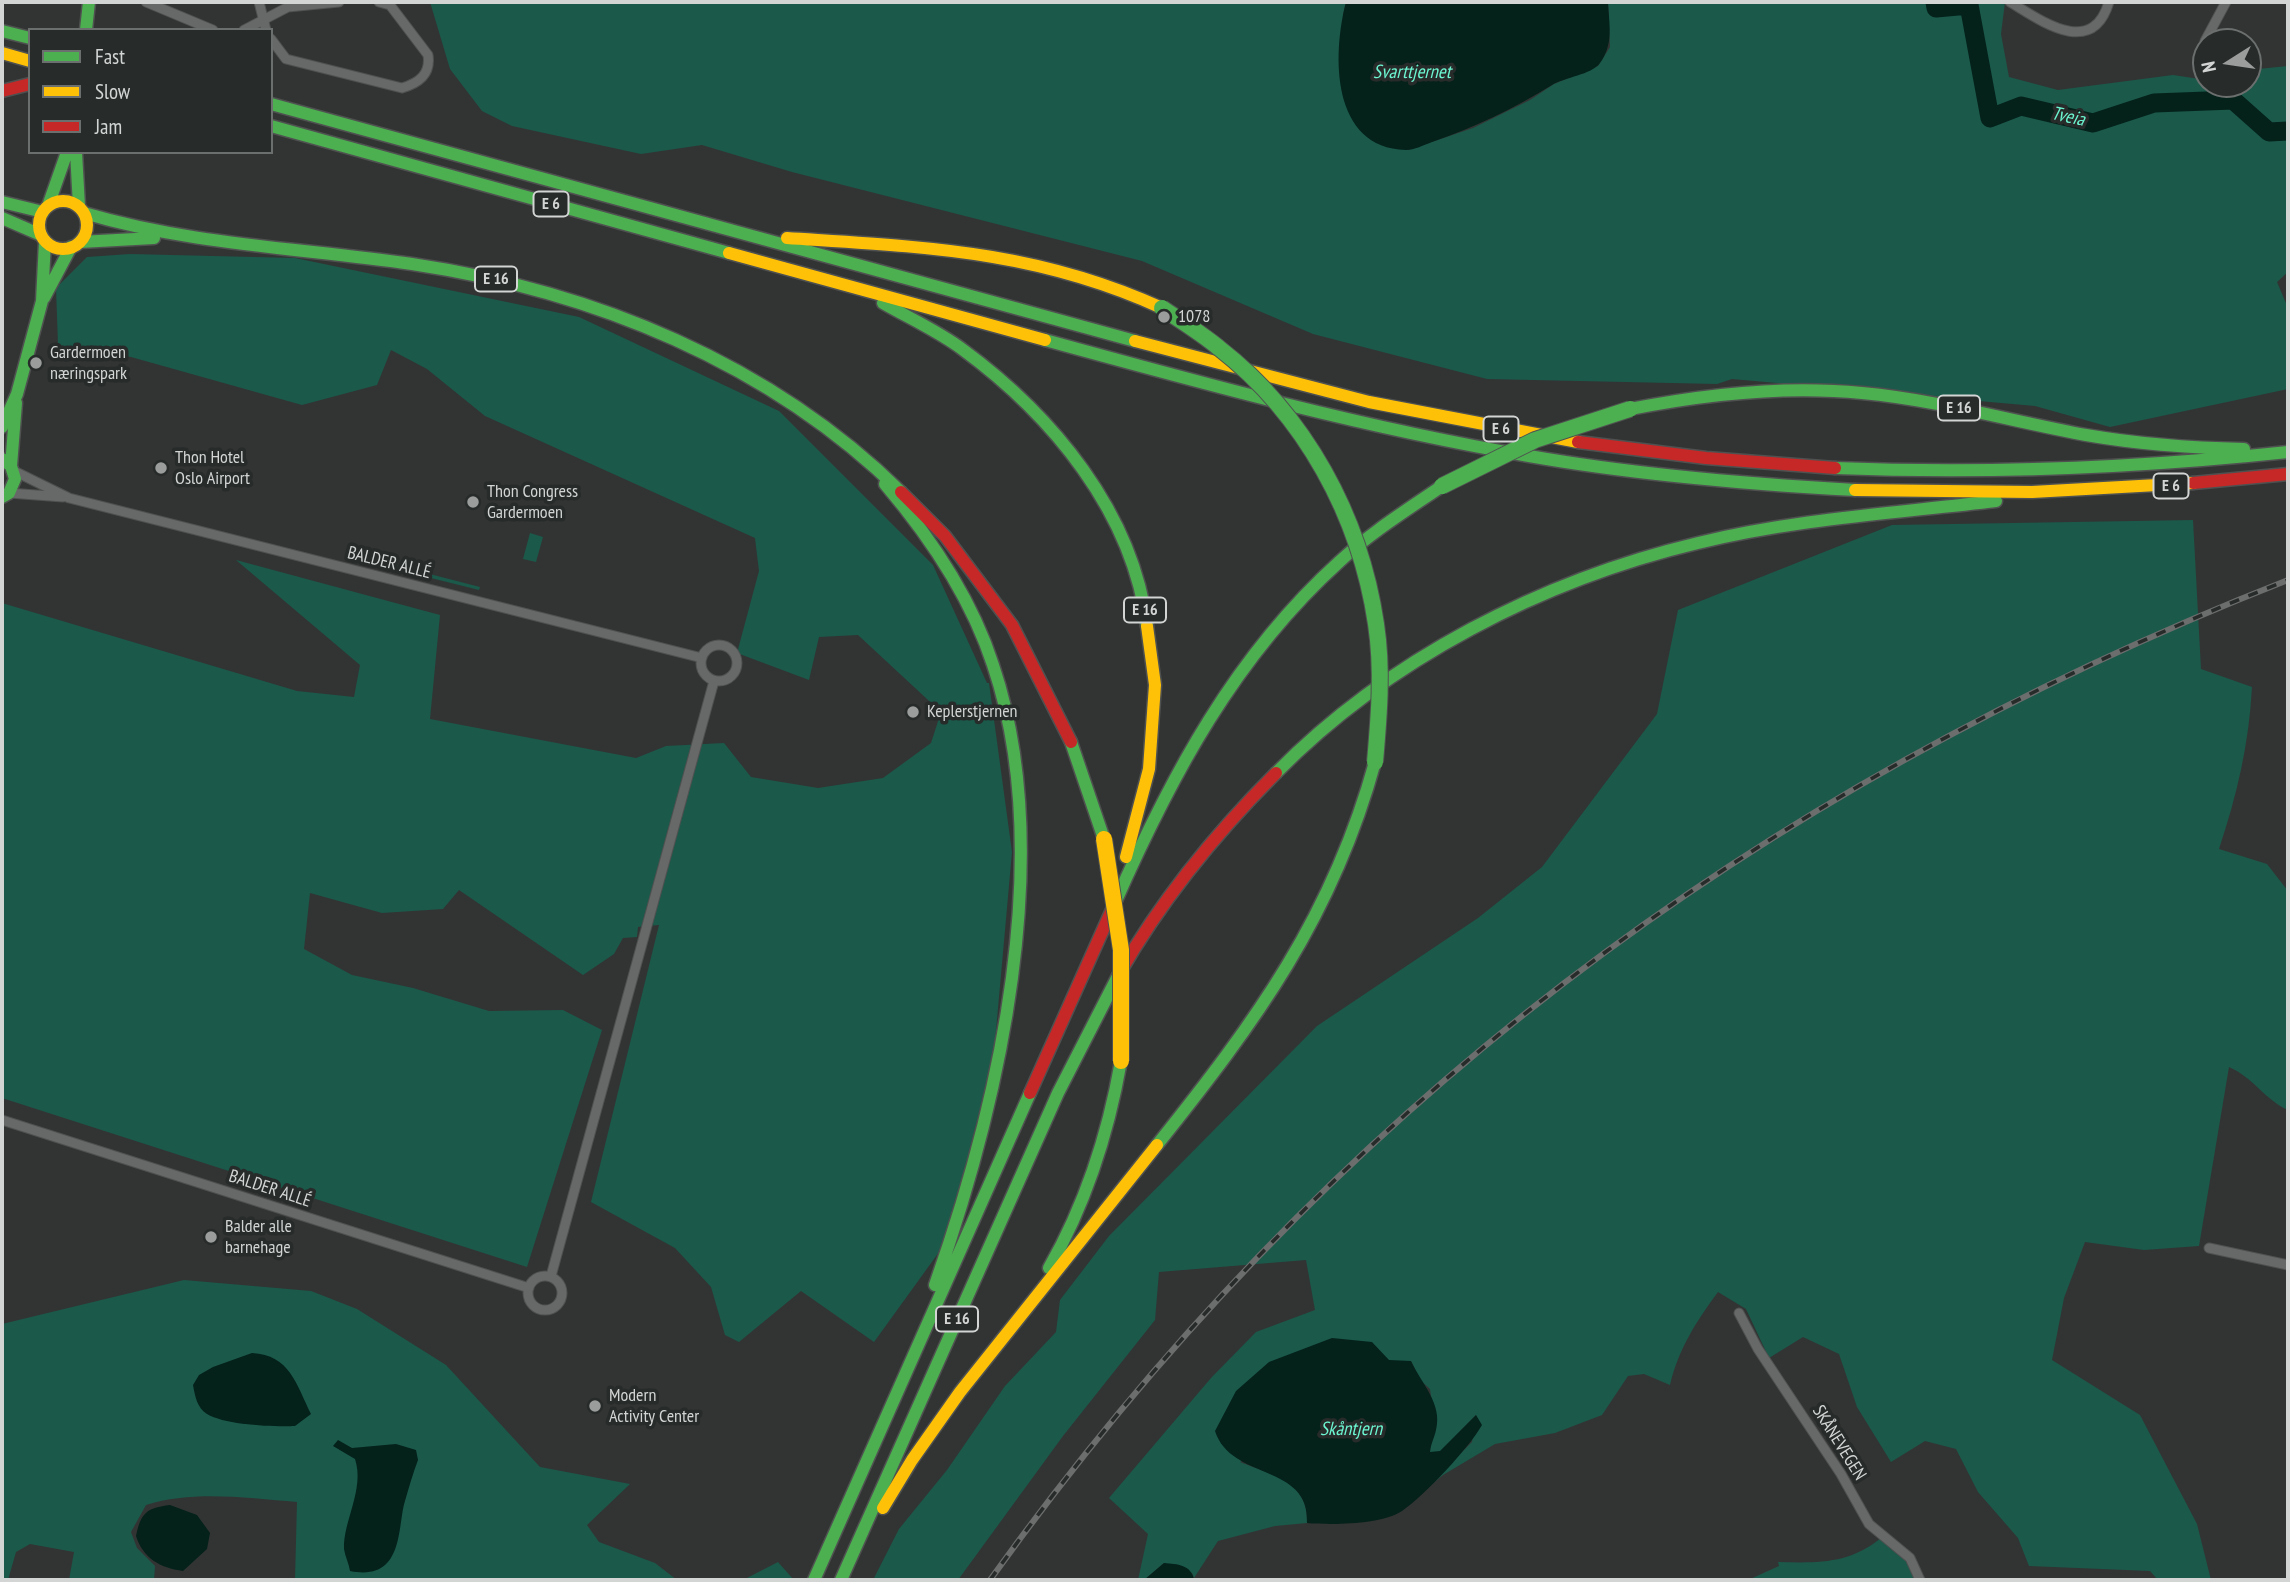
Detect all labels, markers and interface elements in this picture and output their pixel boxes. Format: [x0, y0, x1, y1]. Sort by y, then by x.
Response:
legend [28, 28, 273, 154]
north arrow [2192, 28, 2262, 98]
text: Fast [95, 43, 125, 70]
text: N [2196, 59, 2221, 74]
water label: Svarttjernet [1373, 62, 1451, 84]
text: Slow [95, 78, 130, 105]
water label: Tveia [2049, 102, 2087, 132]
text: Jam [95, 113, 122, 140]
road number: E 6 [534, 192, 568, 216]
road number: E 16 [475, 266, 517, 292]
place label: 1078 [1178, 306, 1210, 328]
marker: 1078 [1156, 309, 1172, 325]
place label: Gardermoen næringspark [50, 342, 127, 384]
marker: Gardermoen næringspark [28, 355, 44, 371]
road number: E 16 [1938, 396, 1980, 420]
road number: E 6 [1484, 416, 1518, 442]
place label: Thon Hotel Oslo Airport [175, 447, 250, 490]
marker: Thon Hotel Oslo Airport [153, 460, 169, 476]
road number: E 6 [2154, 474, 2188, 499]
place label: Thon Congress Gardermoen [487, 481, 578, 524]
marker: Thon Congress Gardermoen [465, 494, 481, 510]
street label: BALDER ALLÉ [345, 542, 433, 584]
road number: E 16 [1124, 597, 1166, 622]
place label: Keplerstjernen [927, 701, 1018, 723]
marker: Keplerstjernen [905, 704, 921, 720]
street label: BALDER ALLÉ [226, 1166, 314, 1212]
place label: Balder alle barnehage [225, 1216, 292, 1258]
marker: Balder alle barnehage [203, 1229, 219, 1245]
road number: E 16 [936, 1306, 978, 1331]
place label: Modern Activity Center [609, 1385, 699, 1428]
marker: Modern Activity Center [587, 1398, 603, 1414]
street label: SKÅNEVEGEN [1807, 1401, 1871, 1485]
water label: Skåntjern [1320, 1419, 1382, 1441]

